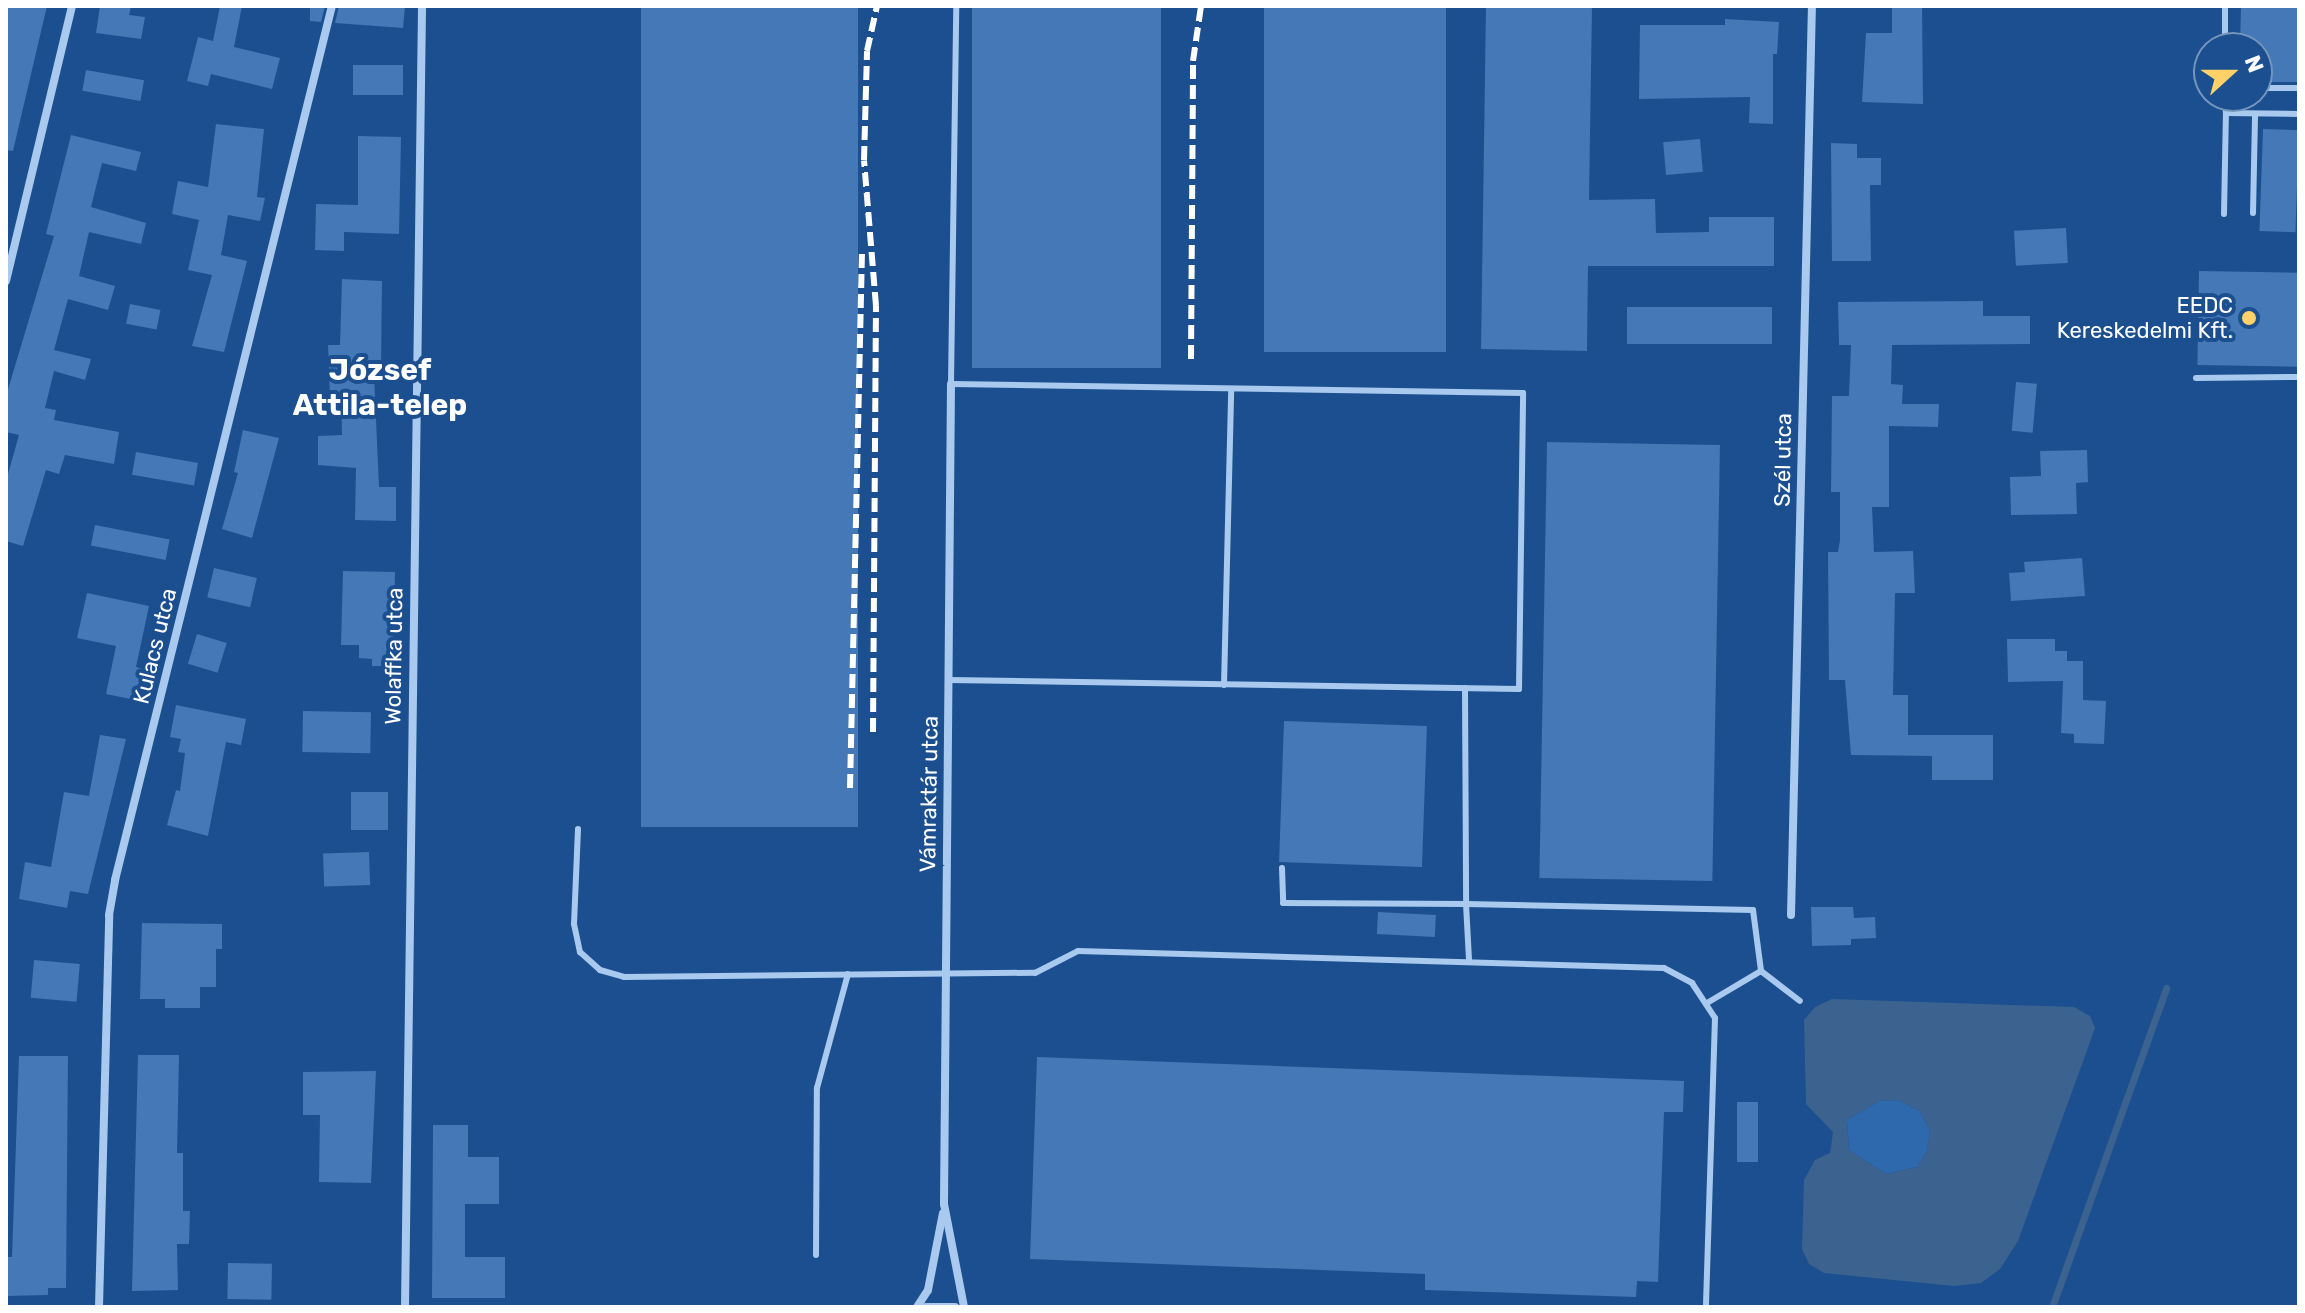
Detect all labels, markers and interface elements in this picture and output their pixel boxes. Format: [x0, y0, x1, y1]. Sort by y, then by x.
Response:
north arrow [2193, 32, 2273, 112]
text: N [2239, 52, 2269, 76]
place label: EEDC Kereskedelmi Kft. [2057, 292, 2233, 344]
marker: EEDC Kereskedelmi Kft. [2240, 309, 2258, 327]
district label: József Attila-telep [293, 352, 467, 422]
street label: Szél utca [1769, 413, 1797, 507]
street label: Kulacs utca [128, 585, 182, 707]
street label: Wolaffka utca [380, 587, 408, 725]
street label: Vámraktár utca [914, 715, 944, 873]

